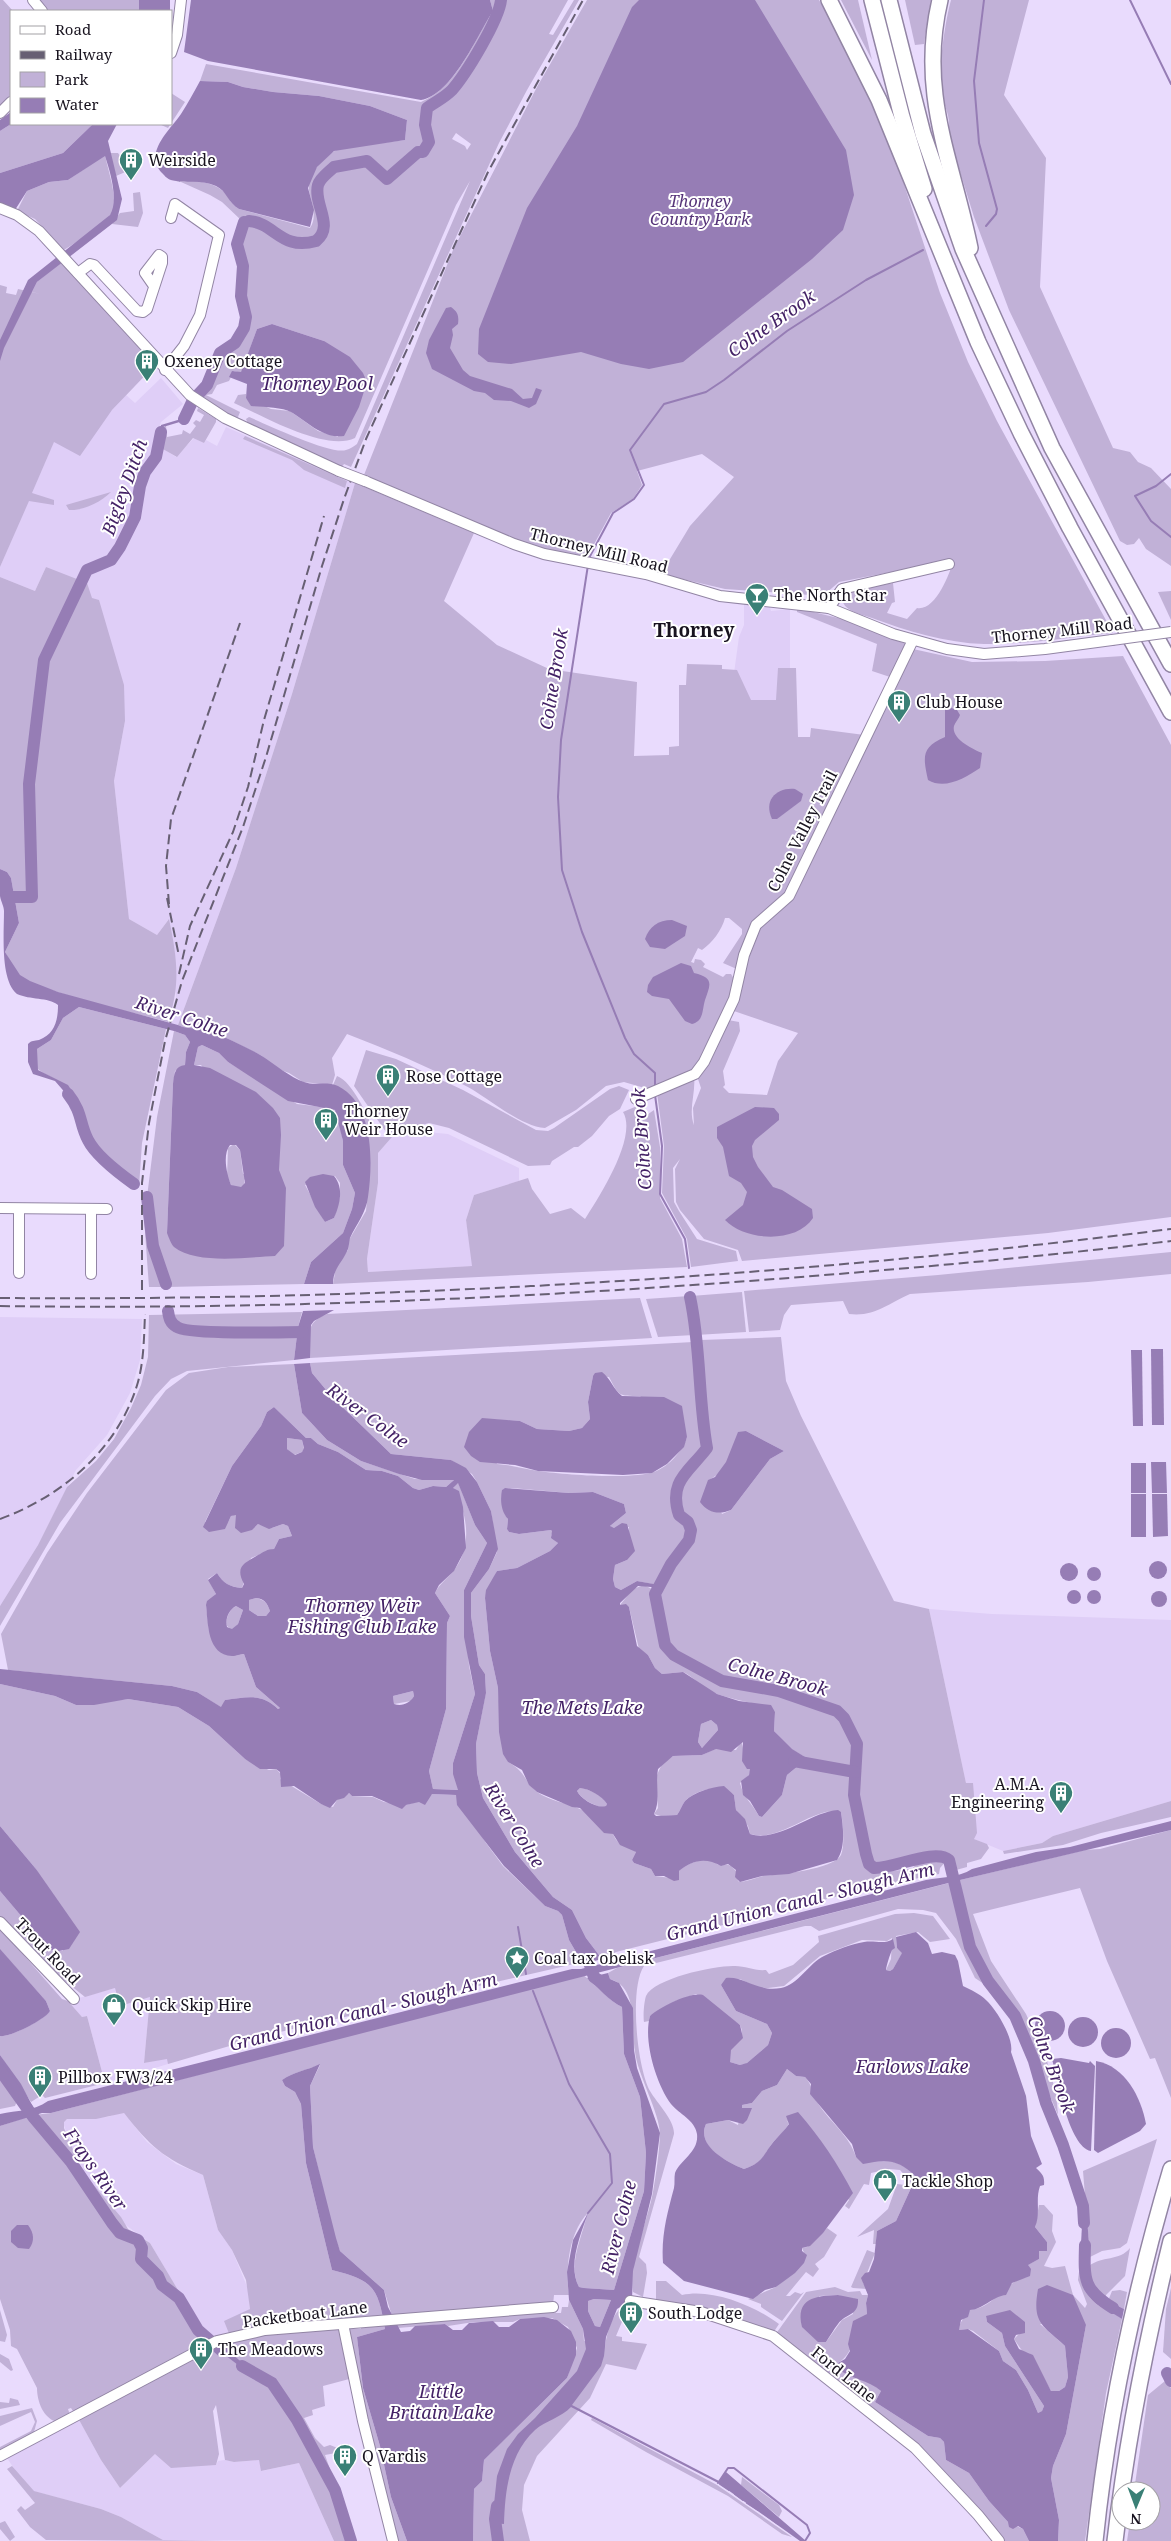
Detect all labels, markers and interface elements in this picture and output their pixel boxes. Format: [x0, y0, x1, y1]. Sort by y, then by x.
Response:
legend [10, 10, 172, 125]
text: Road [55, 19, 91, 39]
text: Railway [55, 44, 113, 64]
text: Park [55, 69, 89, 89]
text: Water [55, 94, 98, 114]
building icon: Weirside [118, 147, 144, 181]
place label: Weirside [148, 149, 216, 171]
park label: Thorney Country Park [650, 190, 751, 230]
water label: Colne Brook [722, 283, 820, 362]
building icon: Oxeney Cottage [134, 348, 160, 382]
place label: Oxeney Cottage [164, 350, 282, 372]
water label: Thorney Pool [261, 371, 373, 395]
water label: Bigley Ditch [95, 435, 153, 539]
street label: Thorney Mill Road [528, 522, 671, 578]
bar icon: The North Star [744, 582, 770, 616]
place label: The North Star [774, 584, 887, 606]
street label: Thorney Mill Road [990, 612, 1134, 648]
district label: Thorney [653, 617, 735, 643]
water label: Colne Brook [533, 626, 573, 731]
building icon: Club House [886, 689, 912, 723]
place label: Club House [916, 691, 1003, 713]
street label: Colne Valley Trail [762, 766, 842, 896]
water label: River Colne [132, 989, 231, 1042]
building icon: Rose Cottage [375, 1063, 401, 1097]
place label: Rose Cottage [406, 1065, 502, 1087]
water label: Colne Brook [625, 1086, 657, 1191]
place label: Thorney Weir House [344, 1100, 433, 1140]
building icon: Thorney Weir House [313, 1107, 339, 1141]
water label: River Colne [321, 1377, 414, 1453]
water label: Thorney Weir Fishing Club Lake [287, 1593, 437, 1638]
water label: Colne Brook [726, 1651, 831, 1701]
water label: The Mets Lake [521, 1695, 643, 1719]
place label: A.M.A. Engineering [951, 1773, 1044, 1813]
water label: River Colne [479, 1777, 551, 1872]
building icon: A.M.A. Engineering [1048, 1780, 1074, 1814]
water label: Grand Union Canal - Slough Arm [664, 1856, 936, 1946]
street label: Trout Road [11, 1913, 86, 1989]
place icon: Coal tax obelisk [504, 1945, 530, 1979]
place label: Coal tax obelisk [534, 1947, 654, 1969]
water label: Grand Union Canal - Slough Arm [227, 1966, 499, 2056]
shop icon: Quick Skip Hire [101, 1992, 127, 2026]
place label: Quick Skip Hire [132, 1994, 252, 2016]
water label: Colne Brook [1022, 2012, 1082, 2117]
water label: Farlows Lake [855, 2054, 968, 2078]
building icon: Pillbox FW3/24 [27, 2064, 53, 2098]
place label: Pillbox FW3/24 [58, 2066, 173, 2088]
water label: Frays River [58, 2122, 134, 2216]
shop icon: Tackle Shop [872, 2168, 898, 2202]
place label: Tackle Shop [902, 2170, 993, 2192]
water label: River Colne [595, 2177, 641, 2277]
street label: Packetboat Lane [241, 2295, 369, 2333]
building icon: South Lodge [618, 2300, 644, 2334]
place label: South Lodge [648, 2302, 742, 2324]
building icon: The Meadows [188, 2336, 214, 2370]
place label: The Meadows [218, 2338, 323, 2360]
street label: Ford Lane [807, 2341, 881, 2407]
water label: Little Britain Lake [388, 2379, 493, 2424]
building icon: Q Vardis [332, 2443, 358, 2477]
place label: Q Vardis [362, 2445, 427, 2467]
north arrow [1111, 2481, 1161, 2531]
text: N [1130, 2510, 1141, 2529]

